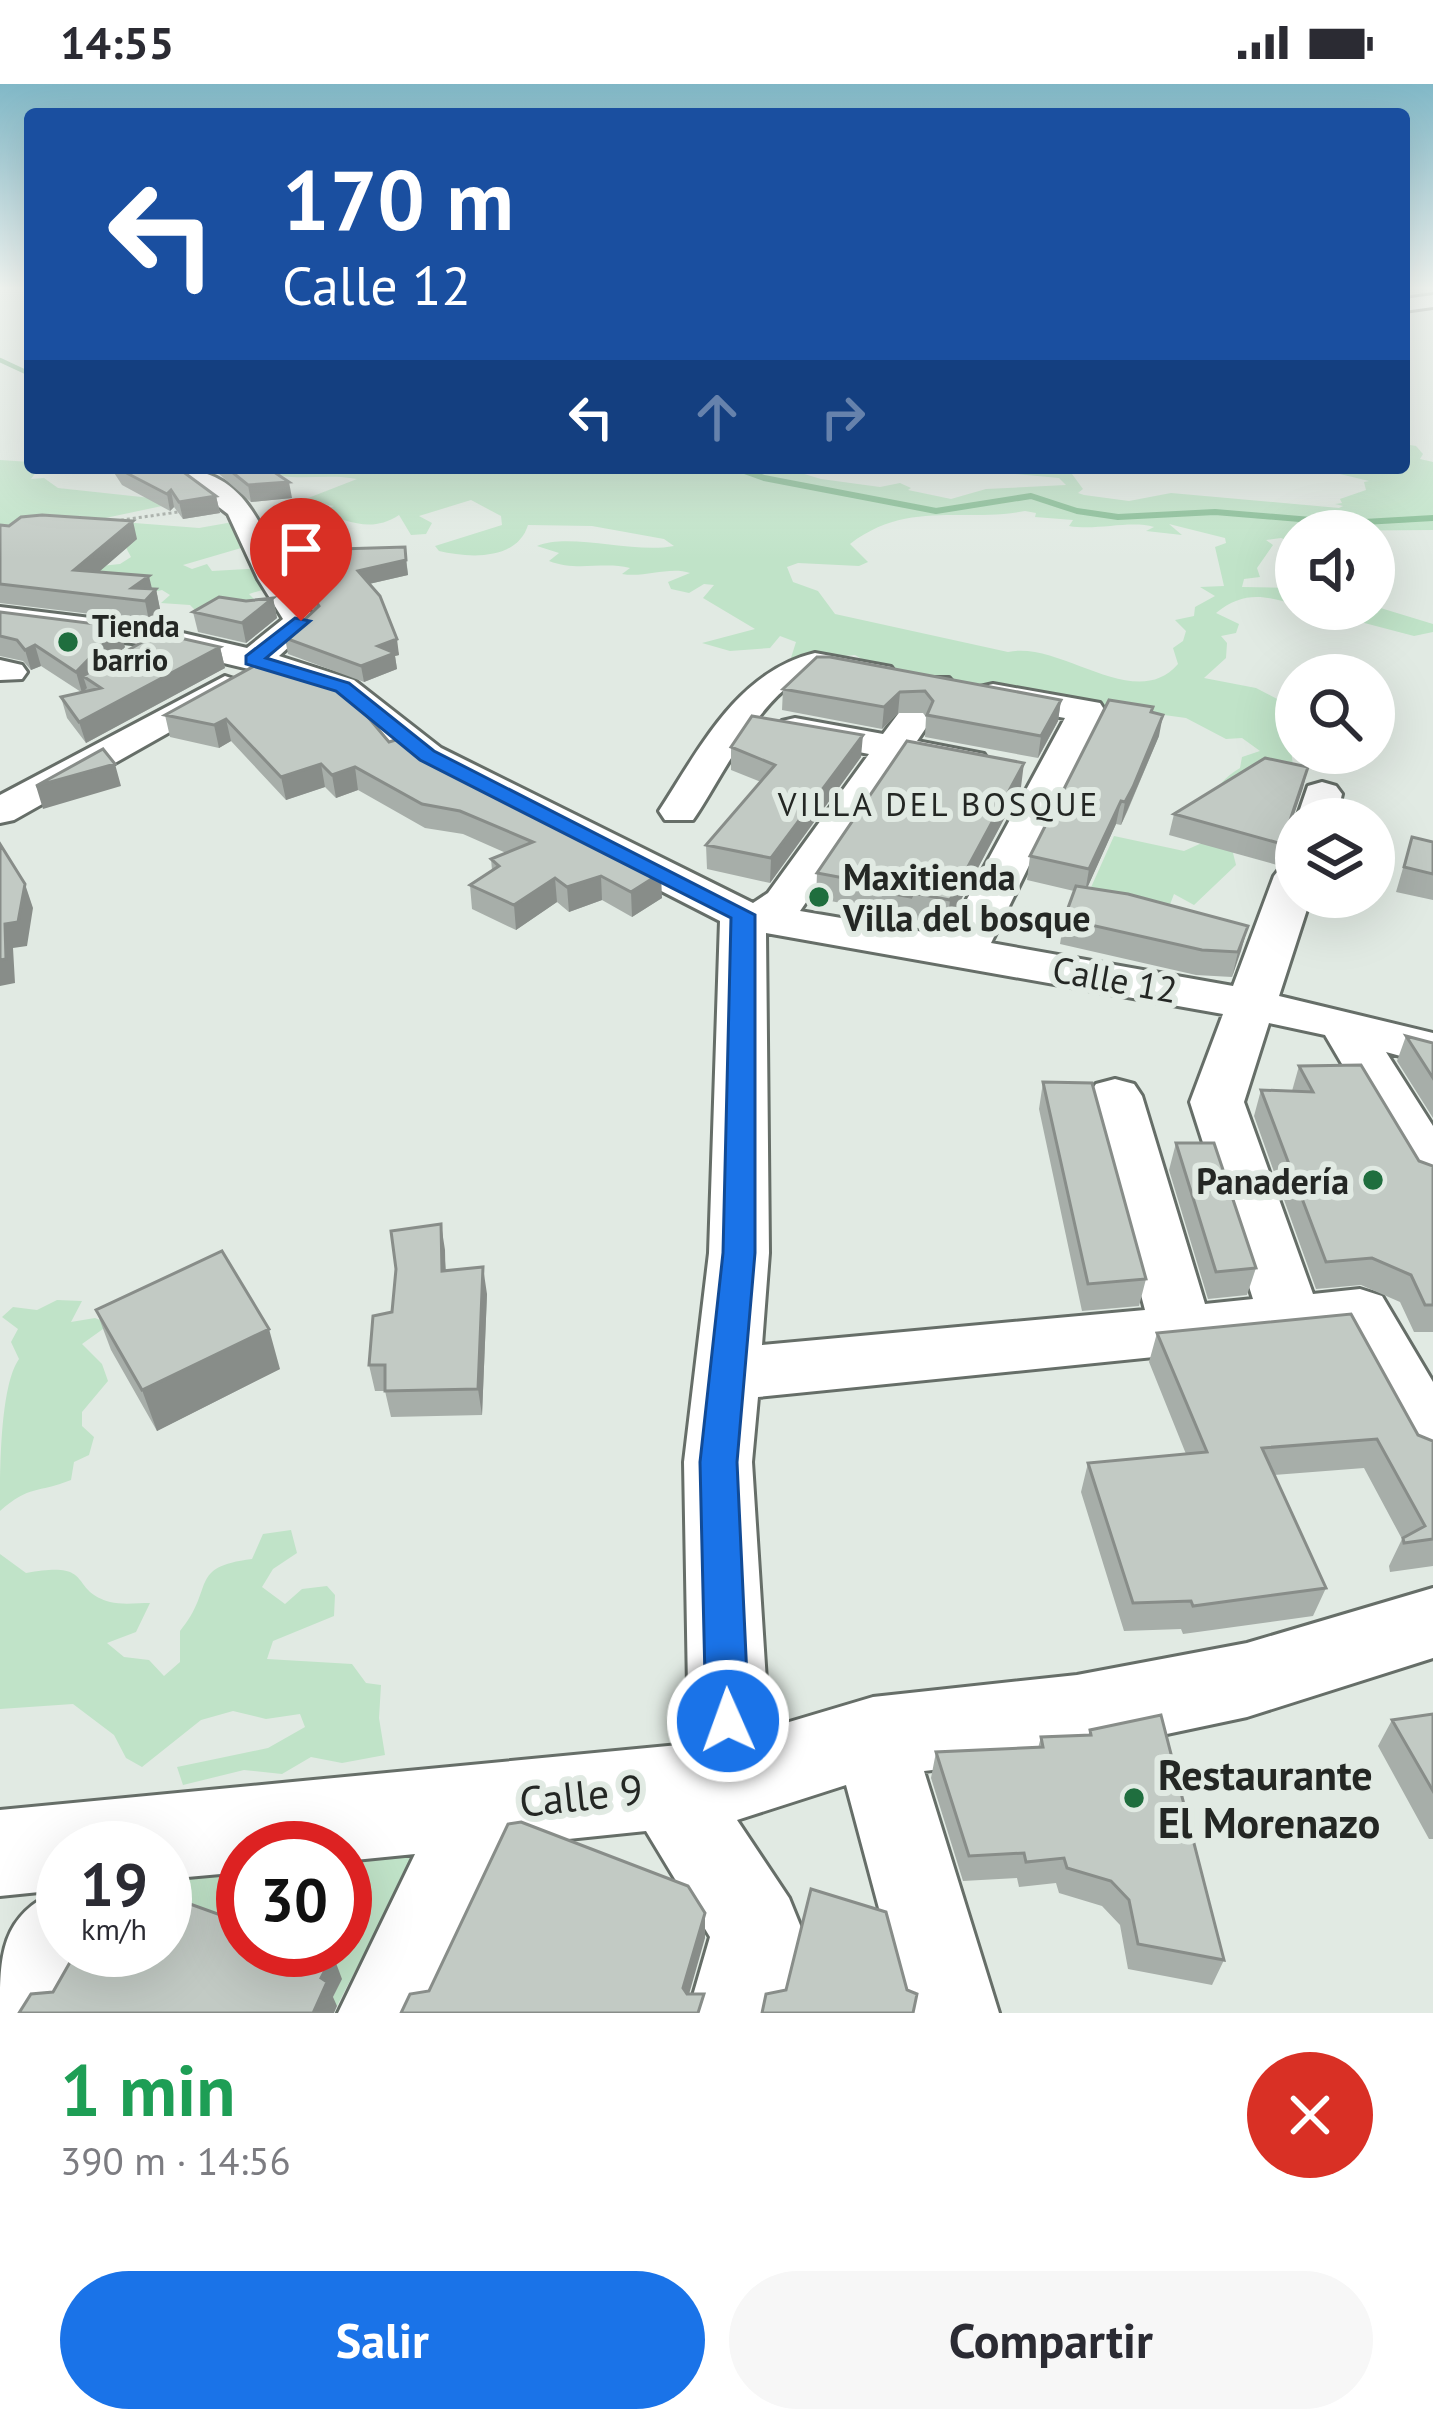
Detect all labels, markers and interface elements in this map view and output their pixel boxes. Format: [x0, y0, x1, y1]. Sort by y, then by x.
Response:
text: 14:55 [60, 13, 174, 71]
text: 170 m [282, 144, 514, 253]
icon: left [84, 156, 240, 312]
text: Calle 12 [282, 250, 471, 320]
icon: left [558, 384, 624, 450]
icon: ahead [684, 384, 750, 450]
icon: right [810, 384, 876, 450]
pin [250, 498, 352, 621]
map controls [1275, 510, 1395, 918]
button: sound [1275, 510, 1395, 630]
icon: arrive [268, 516, 334, 582]
place label: Tienda barrio [92, 606, 180, 679]
marker: Tienda barrio [55, 629, 81, 655]
button: search [1275, 654, 1395, 774]
district label: VILLA DEL BOSQUE [777, 782, 1100, 825]
button: layers [1275, 798, 1395, 918]
place label: Maxitienda Villa del bosque [842, 853, 1091, 941]
marker: Maxitienda Villa del bosque [806, 884, 832, 910]
street label: Calle 12 [1049, 945, 1181, 1013]
place label: Panadería [1196, 1157, 1349, 1204]
marker: Panadería [1360, 1167, 1386, 1193]
position arrow [665, 1658, 791, 1784]
place label: Restaurante El Morenazo [1158, 1747, 1380, 1850]
street label: Calle 9 [516, 1761, 646, 1829]
marker: Restaurante El Morenazo [1121, 1785, 1147, 1811]
speed limit sign: 30 [216, 1821, 372, 1977]
text: 19 [80, 1845, 148, 1923]
text: km/h [81, 1909, 147, 1948]
text: 1 min [60, 2043, 236, 2136]
button: close [1247, 2052, 1373, 2178]
text: 390 m · 14:56 [60, 2135, 291, 2186]
button: Salir [60, 2271, 705, 2409]
button: Compartir [729, 2271, 1373, 2409]

